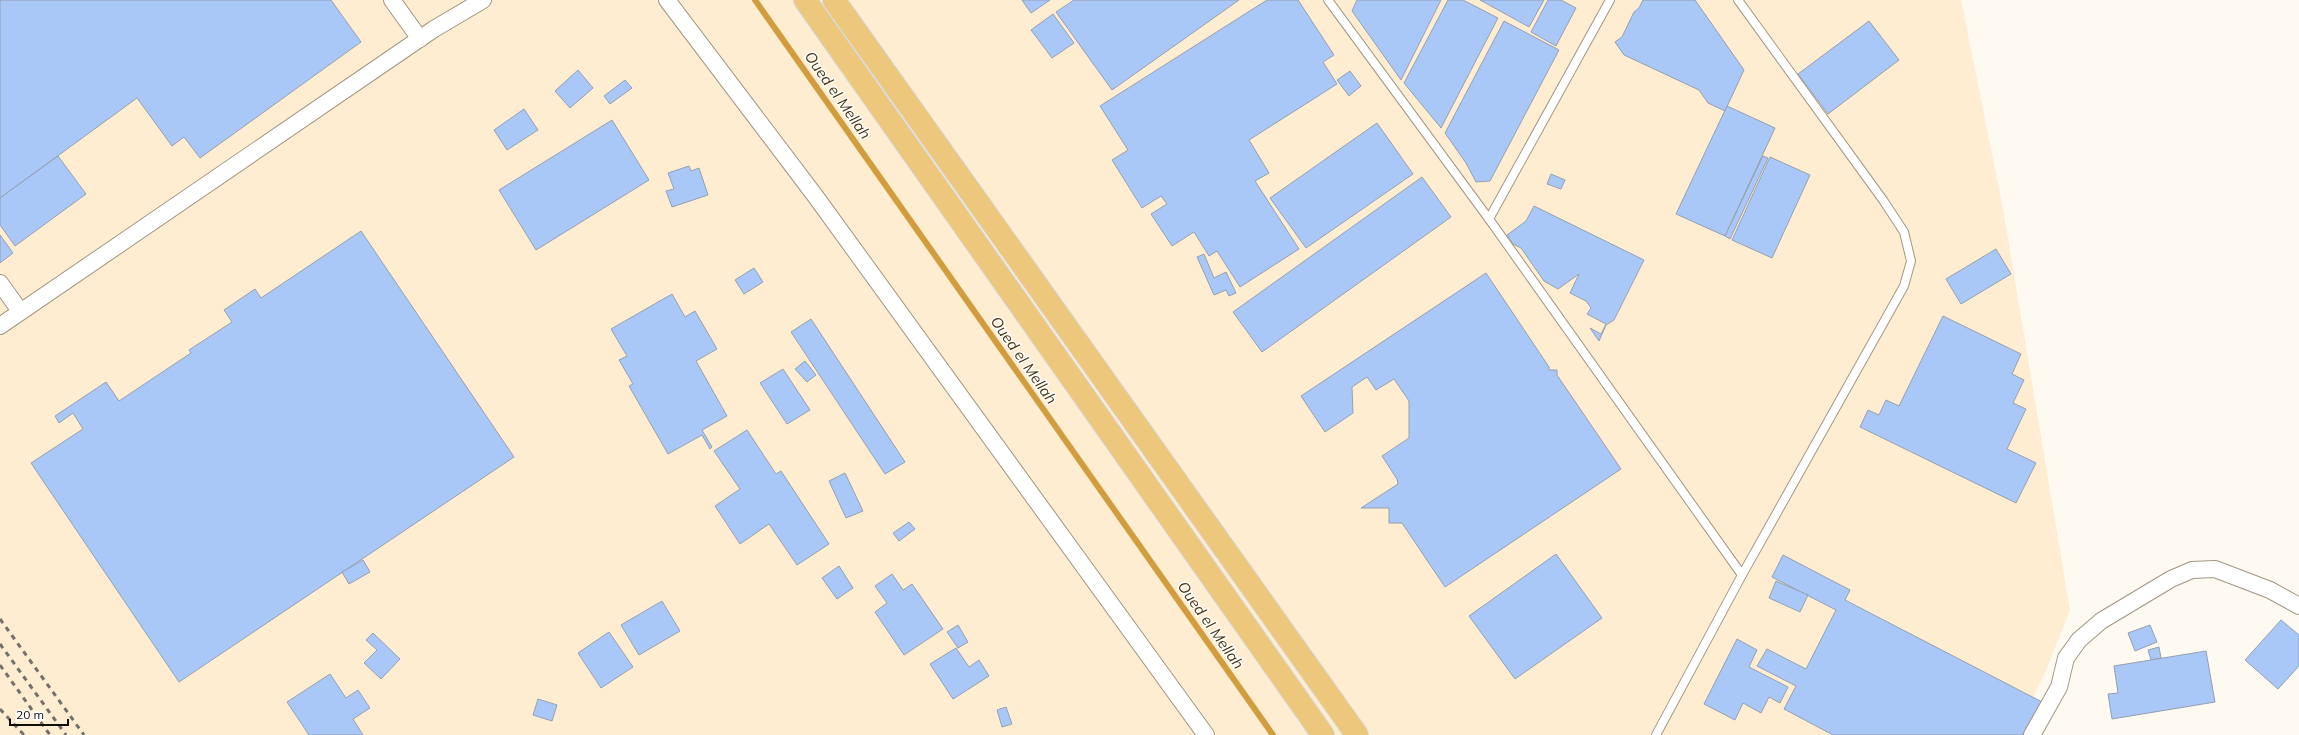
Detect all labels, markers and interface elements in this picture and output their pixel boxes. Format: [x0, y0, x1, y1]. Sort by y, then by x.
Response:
water label: Oued el Mellah [801, 47, 875, 143]
water label: Oued el Mellah [987, 312, 1061, 408]
water label: Oued el Mellah [1174, 577, 1248, 673]
scale bar [10, 701, 68, 727]
text: 20 m [16, 707, 44, 722]

